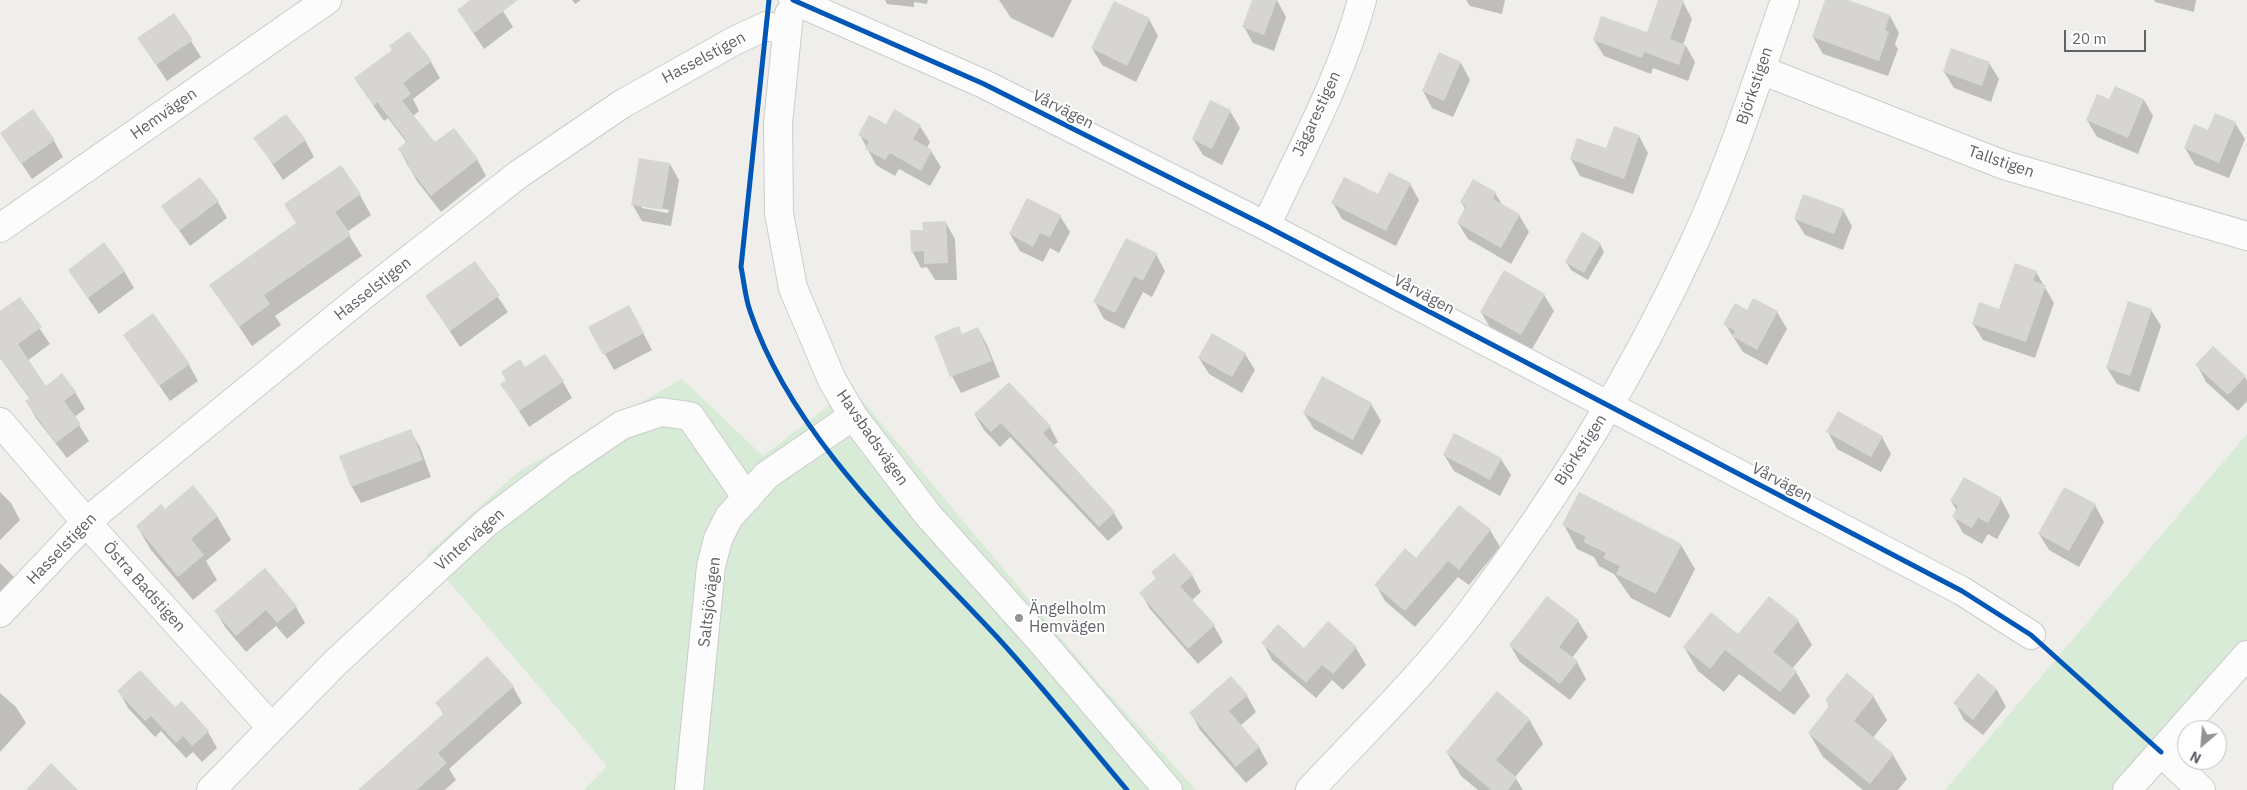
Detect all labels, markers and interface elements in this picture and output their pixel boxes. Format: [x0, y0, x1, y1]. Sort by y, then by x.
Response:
scale bar [2067, 20, 2150, 52]
street label: Hasselstigen [659, 28, 749, 88]
text: 20 m [2072, 29, 2107, 48]
street label: Björkstigen [1733, 45, 1777, 127]
street label: Jägarestigen [1289, 68, 1345, 160]
street label: Hemvägen [127, 84, 201, 144]
street label: Vårvägen [1029, 86, 1097, 134]
street label: Tallstigen [1965, 142, 2037, 182]
street label: Hasselstigen [331, 253, 415, 325]
street label: Vårvägen [1390, 271, 1458, 319]
street label: Havsbadsvägen [832, 386, 912, 490]
street label: Björkstigen [1551, 411, 1611, 489]
street label: Vårvägen [1748, 459, 1816, 507]
street label: Vintervägen [431, 505, 509, 575]
street label: Hasselstigen [23, 509, 101, 589]
street label: Östra Badstigen [99, 538, 189, 636]
street label: Saltsjövägen [695, 556, 725, 648]
place label: Ängelholm Hemvägen [1029, 599, 1106, 637]
marker: Ängelholm Hemvägen [1013, 612, 1025, 624]
north arrow [2177, 720, 2227, 770]
text: N [2187, 747, 2204, 768]

